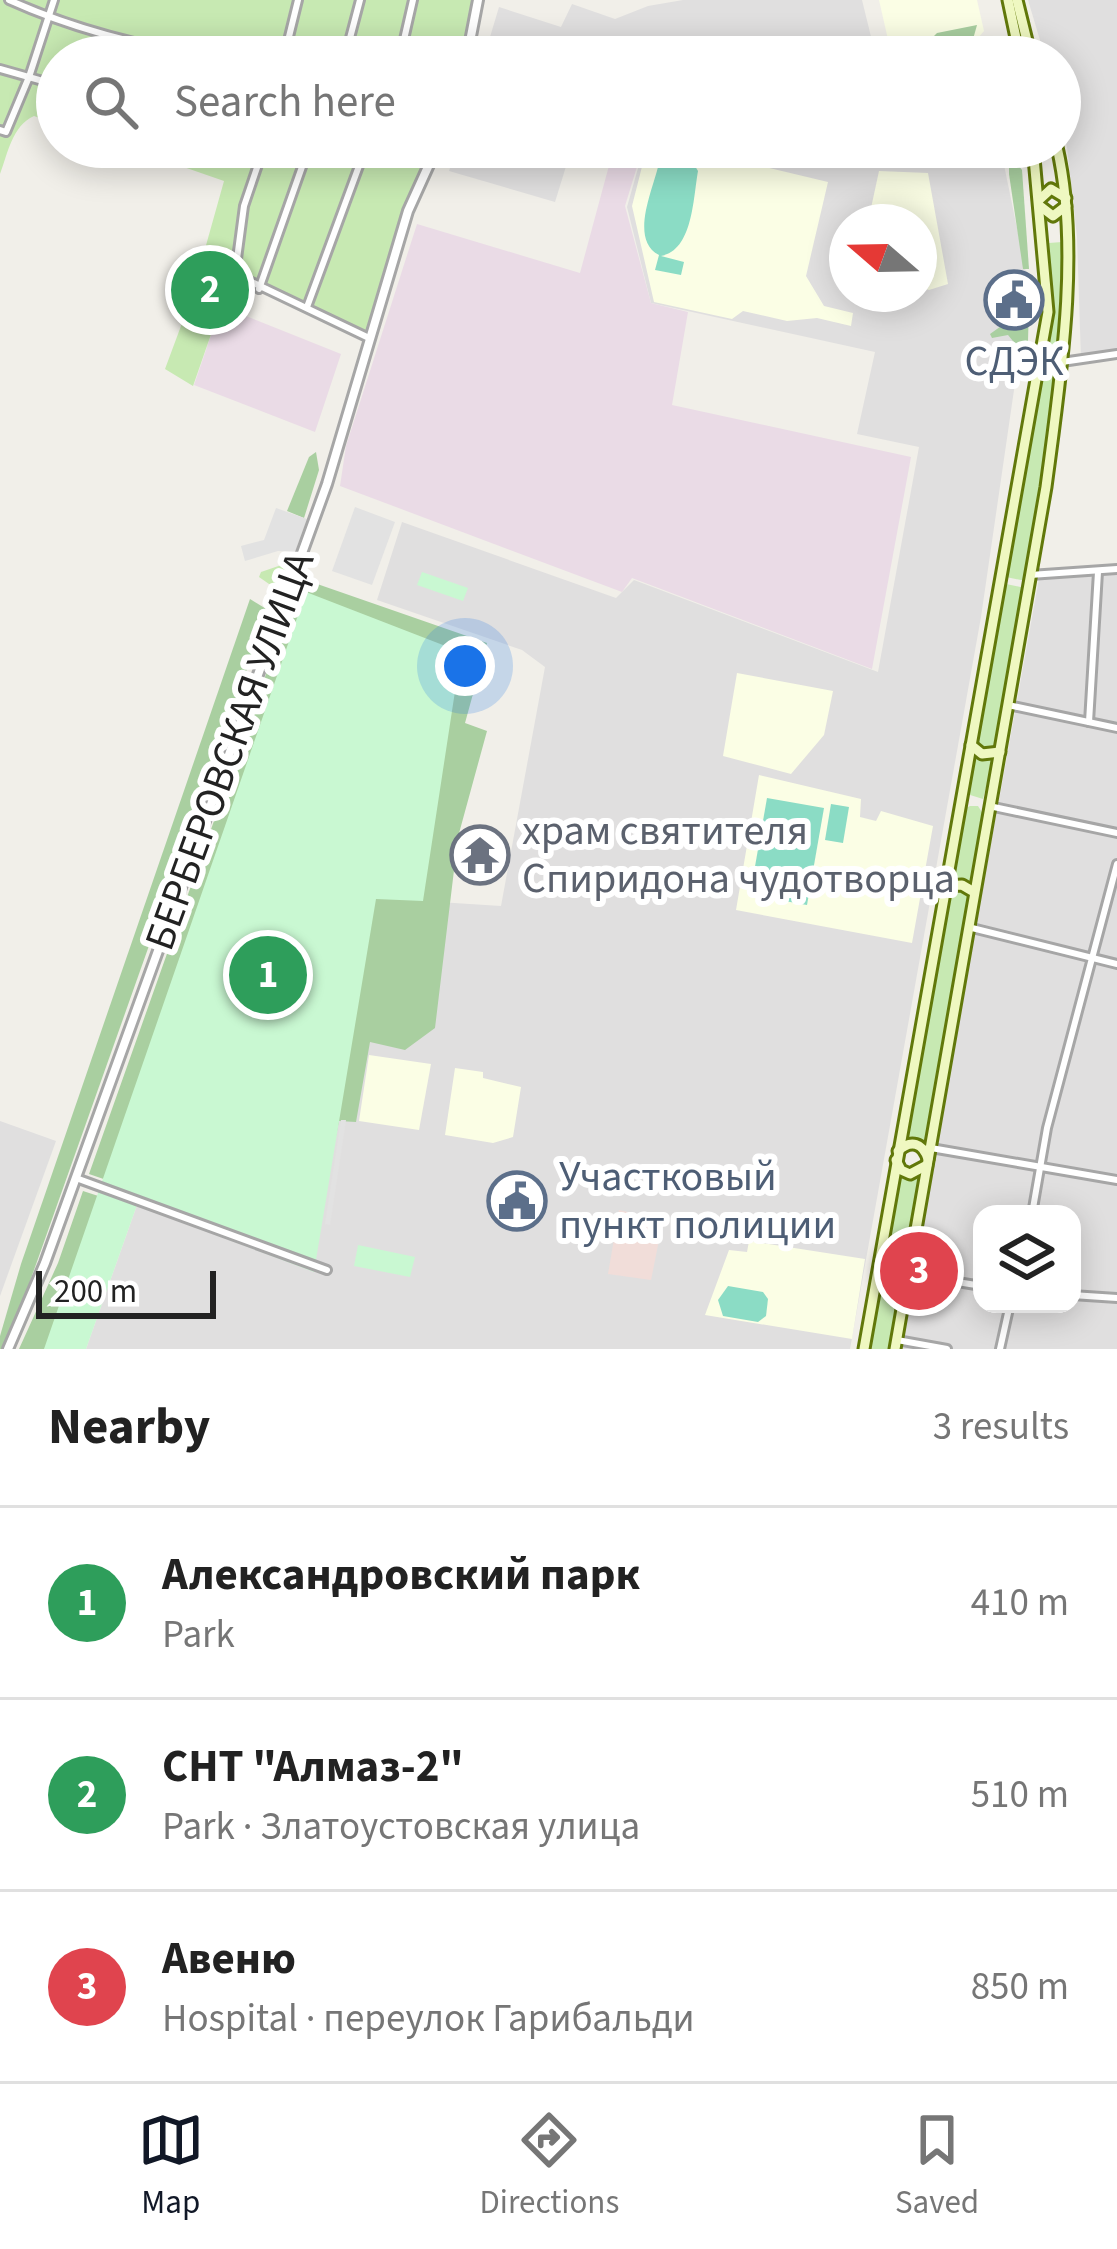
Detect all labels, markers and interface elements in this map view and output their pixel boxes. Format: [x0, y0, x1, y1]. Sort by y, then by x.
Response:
search box [36, 36, 1081, 168]
icon: search [78, 69, 144, 135]
text: Search here [174, 70, 396, 134]
north arrow [829, 204, 937, 312]
pin: 2 [171, 245, 249, 335]
public building icon: СДЭК [983, 269, 1045, 331]
place label: СДЭК [964, 332, 1064, 392]
street label: БЕРБЕРОВСКАЯ УЛИЦА [130, 543, 330, 959]
your location [435, 636, 495, 696]
place label: храм святителя Спиридона чудотворца [522, 801, 955, 909]
temple icon: храм святителя Спиридона чудотворца [449, 824, 511, 886]
pin: 1 [229, 930, 307, 1020]
place label: Участковый пункт полиции [559, 1147, 836, 1255]
public building icon: Участковый пункт полиции [486, 1170, 548, 1232]
map controls [973, 1205, 1081, 1313]
button: layers [973, 1205, 1081, 1313]
pin: 3 [880, 1226, 958, 1316]
scale bar [36, 1265, 216, 1318]
text: 200 m [54, 1268, 137, 1315]
text: Nearby [48, 1391, 210, 1463]
text: 3 results [933, 1399, 1069, 1455]
text: Александровский парк [162, 1543, 640, 1607]
text: 1 [77, 1575, 97, 1631]
text: 410 m [971, 1575, 1069, 1631]
text: Park [162, 1607, 235, 1663]
text: СНТ "Алмаз-2" [162, 1735, 464, 1799]
text: 2 [77, 1767, 97, 1823]
text: 510 m [971, 1767, 1069, 1823]
text: Park · Златоустовская улица [162, 1799, 640, 1855]
text: Авеню [162, 1927, 296, 1991]
text: 3 [77, 1959, 97, 2015]
text: 850 m [971, 1959, 1069, 2015]
text: Hospital · переулок Гарибальди [162, 1991, 695, 2047]
tab: Map [138, 2107, 204, 2226]
tab: Directions [480, 2107, 619, 2226]
tab: Saved [895, 2107, 979, 2226]

